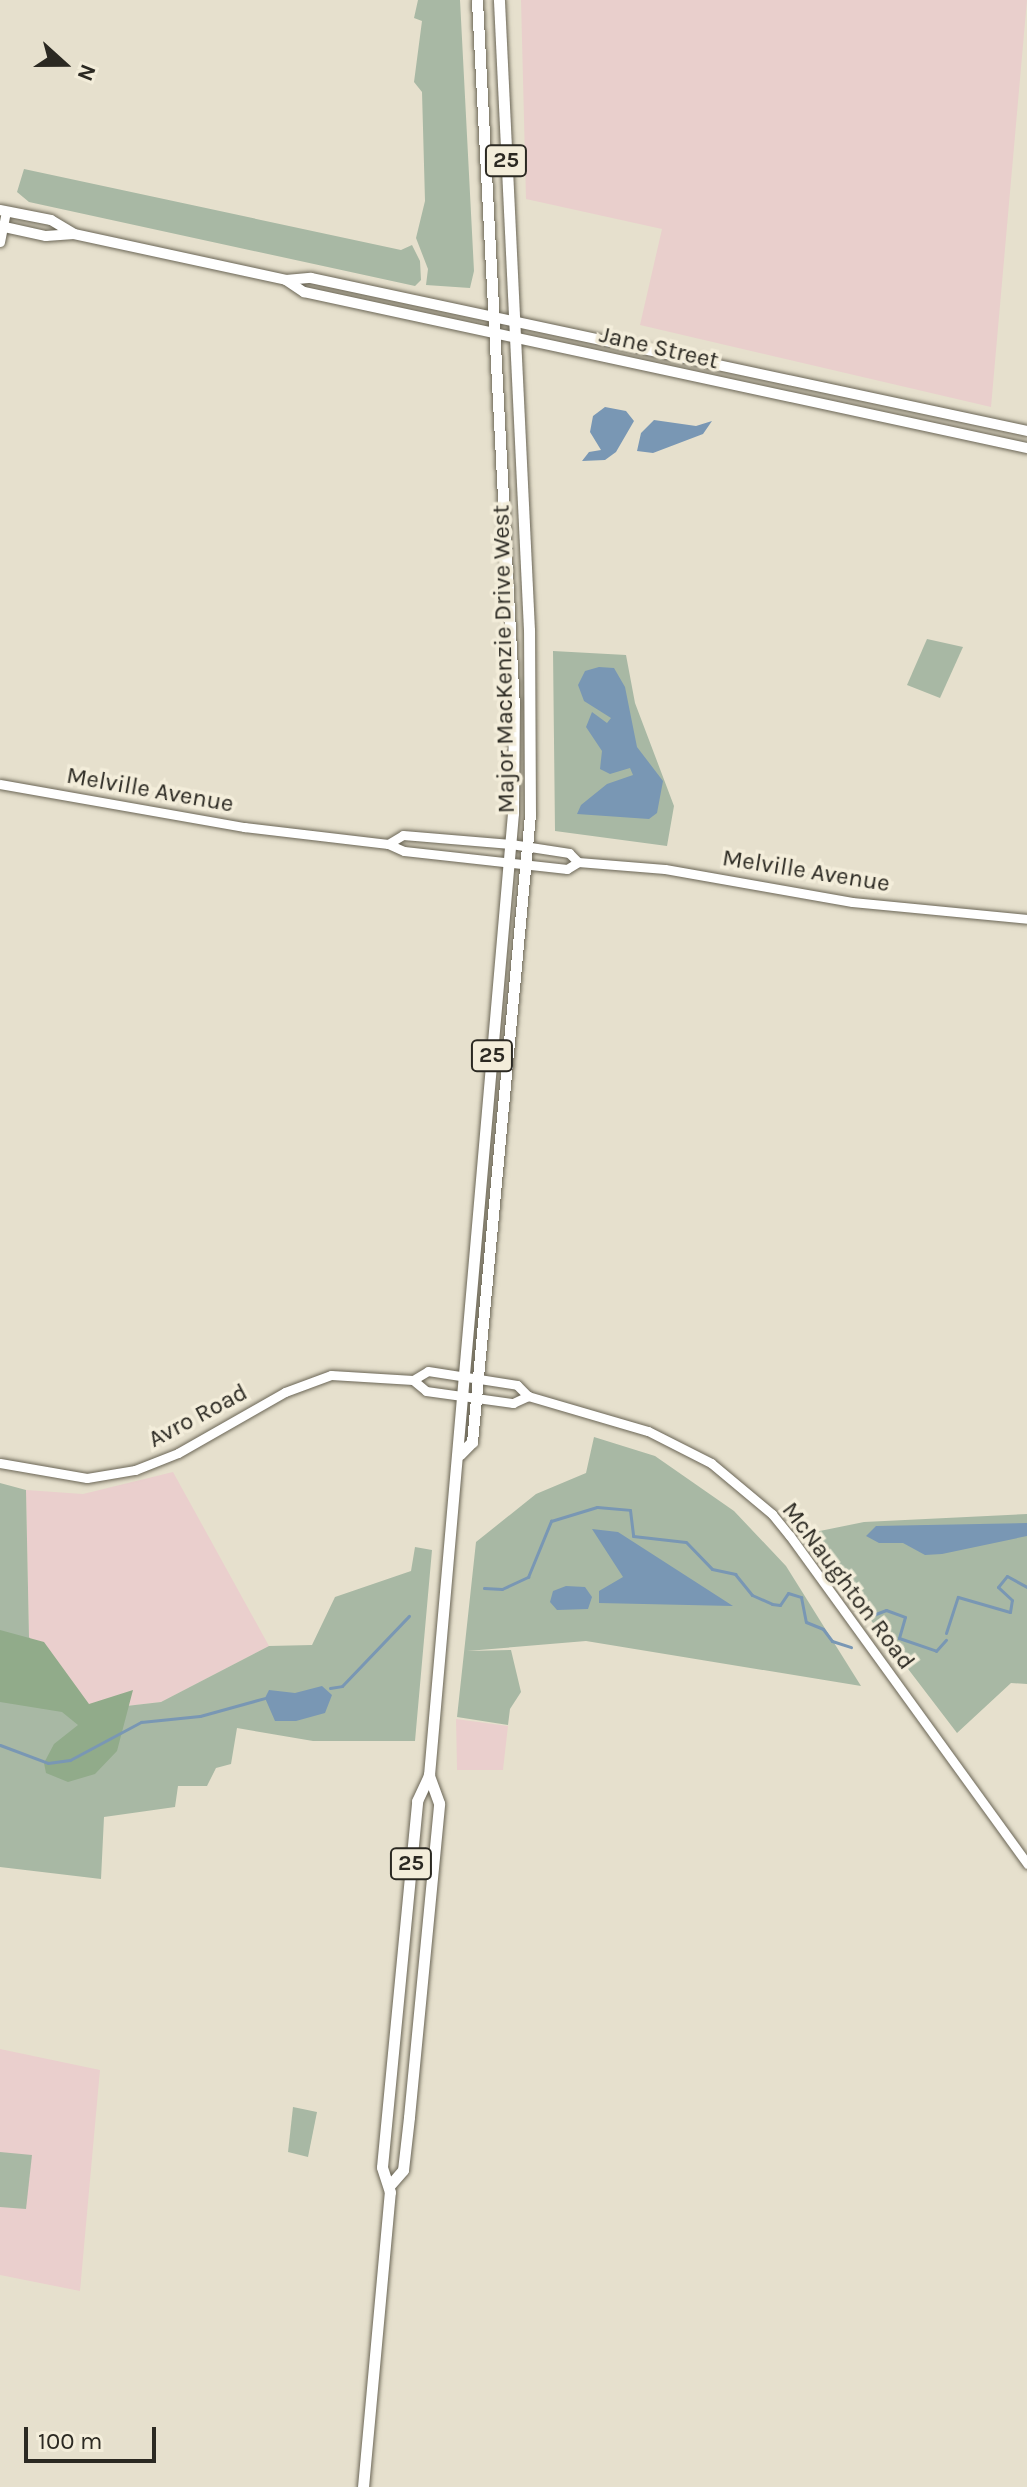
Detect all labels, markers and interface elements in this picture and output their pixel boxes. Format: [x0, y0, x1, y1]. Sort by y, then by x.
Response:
north arrow [24, 24, 104, 104]
text: N [71, 61, 101, 85]
road number: 25 [484, 143, 528, 179]
street label: Jane Street [597, 320, 721, 376]
street label: Major MacKenzie Drive West [487, 504, 521, 814]
street label: Melville Avenue [64, 761, 236, 819]
street label: Melville Avenue [720, 844, 892, 898]
road number: 25 [470, 1038, 514, 1074]
street label: Avro Road [144, 1378, 252, 1454]
street label: McNaughton Road [776, 1496, 920, 1676]
road number: 25 [389, 1846, 433, 1882]
scale bar [28, 2411, 160, 2461]
text: 100 m [38, 2427, 103, 2455]

